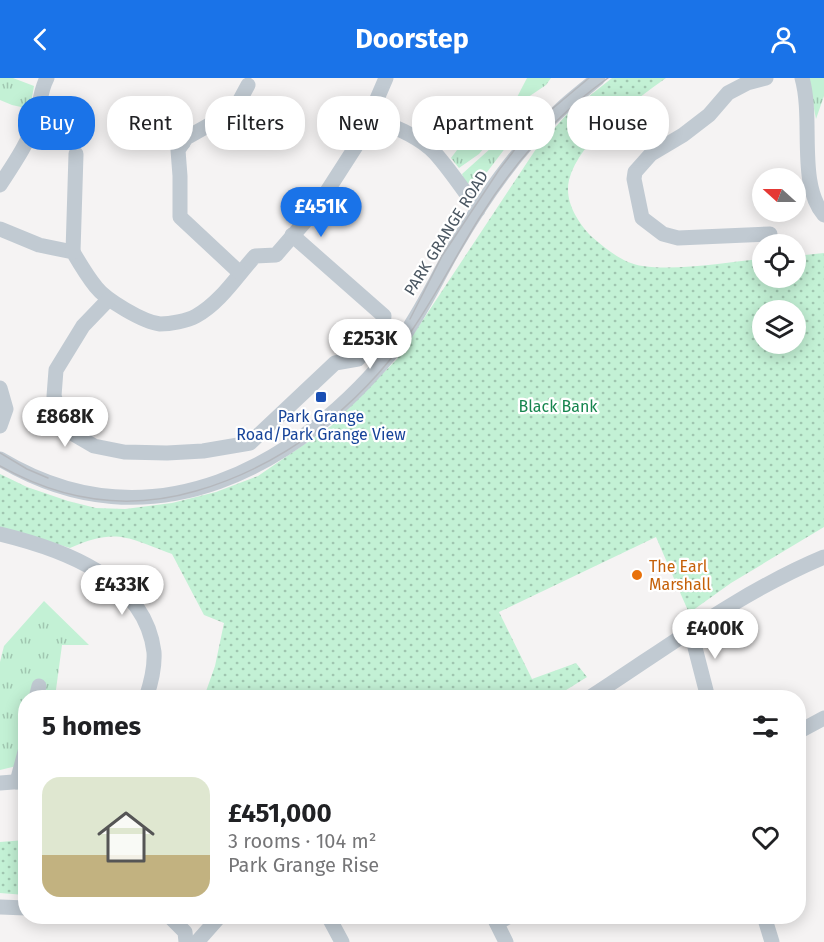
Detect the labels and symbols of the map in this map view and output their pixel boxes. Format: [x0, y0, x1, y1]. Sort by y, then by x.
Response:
street label: PARK GRANGE ROAD [400, 167, 492, 299]
north arrow [752, 168, 806, 222]
pin: £451K [279, 187, 363, 238]
pin: £253K [328, 319, 412, 370]
marker: Park Grange Road/Park Grange View [314, 390, 328, 404]
pin: £868K [23, 397, 107, 448]
park label: Black Bank [518, 397, 598, 416]
place label: Park Grange Road/Park Grange View [236, 407, 406, 444]
place label: The Earl Marshall [649, 557, 711, 594]
pin: £433K [80, 565, 164, 616]
marker: The Earl Marshall [630, 568, 644, 582]
pin: £400K [673, 609, 757, 660]

